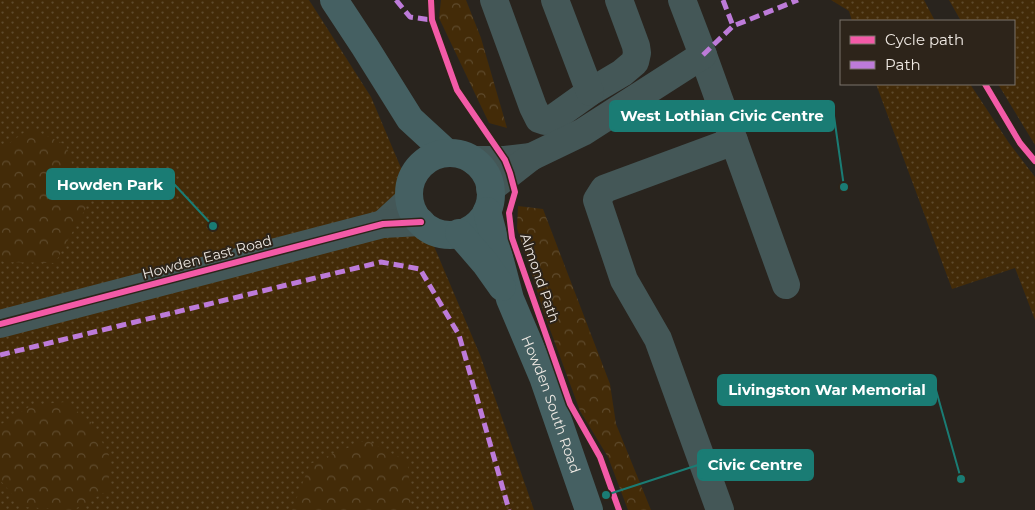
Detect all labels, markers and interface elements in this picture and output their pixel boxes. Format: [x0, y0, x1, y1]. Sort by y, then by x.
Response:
legend [840, 20, 1015, 85]
text: Cycle path [885, 30, 964, 49]
text: Path [885, 55, 921, 74]
callout: West Lothian Civic Centre [610, 101, 834, 131]
text: West Lothian Civic Centre [620, 106, 824, 125]
callout: Howden Park [47, 169, 174, 199]
text: Howden Park [57, 175, 163, 194]
street label: Howden East Road [140, 231, 274, 283]
street label: Almond Path [516, 231, 564, 325]
street label: Howden South Road [517, 333, 585, 475]
callout: Livingston War Memorial [718, 375, 936, 405]
text: Livingston War Memorial [728, 380, 926, 399]
callout: Civic Centre [698, 450, 813, 480]
text: Civic Centre [708, 455, 802, 474]

